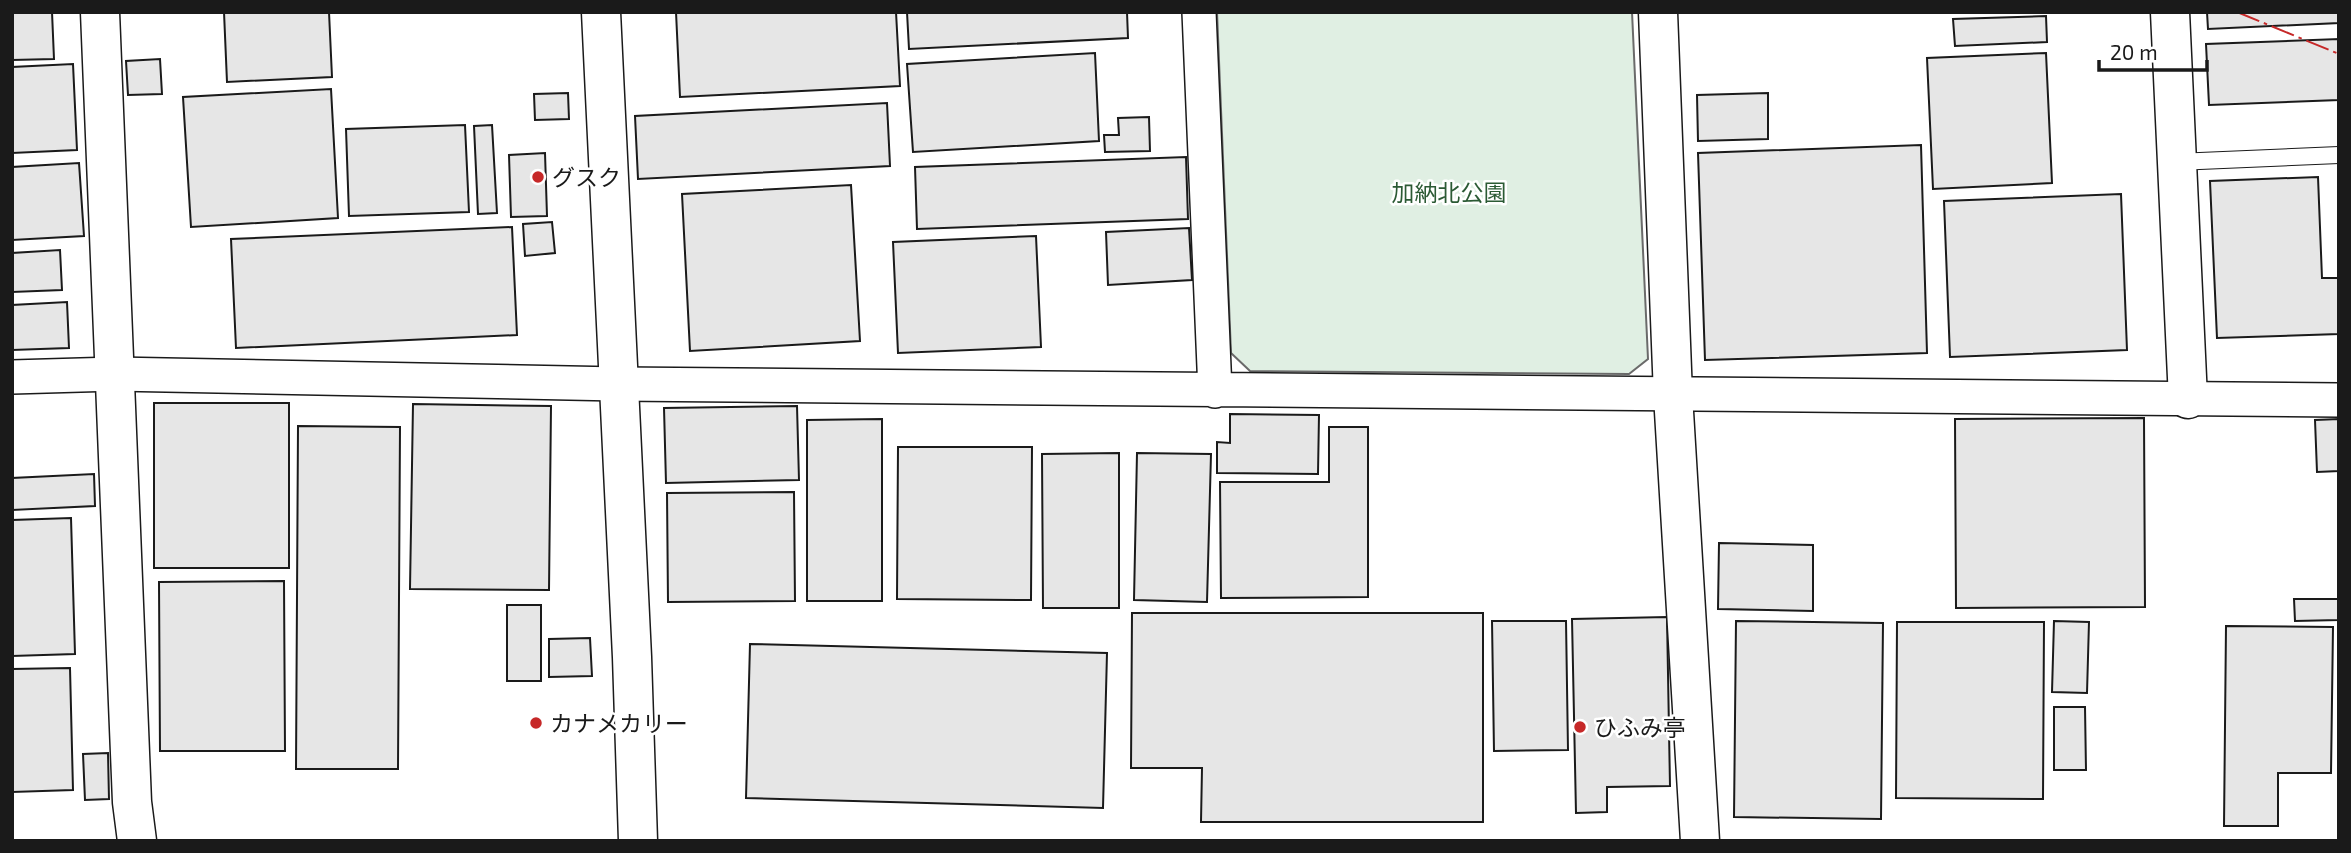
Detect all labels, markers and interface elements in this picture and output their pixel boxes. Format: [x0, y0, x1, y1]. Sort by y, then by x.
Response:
scale bar [2099, 28, 2208, 72]
text: 20 m [2110, 39, 2158, 64]
place label: グスク [552, 163, 621, 191]
marker: グスク [530, 169, 546, 185]
park label: 加納北公園 [1392, 178, 1507, 206]
place label: カナメカリー [550, 709, 688, 737]
place label: ひふみ亭 [1594, 713, 1686, 741]
marker: カナメカリー [528, 715, 544, 731]
marker: ひふみ亭 [1572, 719, 1588, 735]

